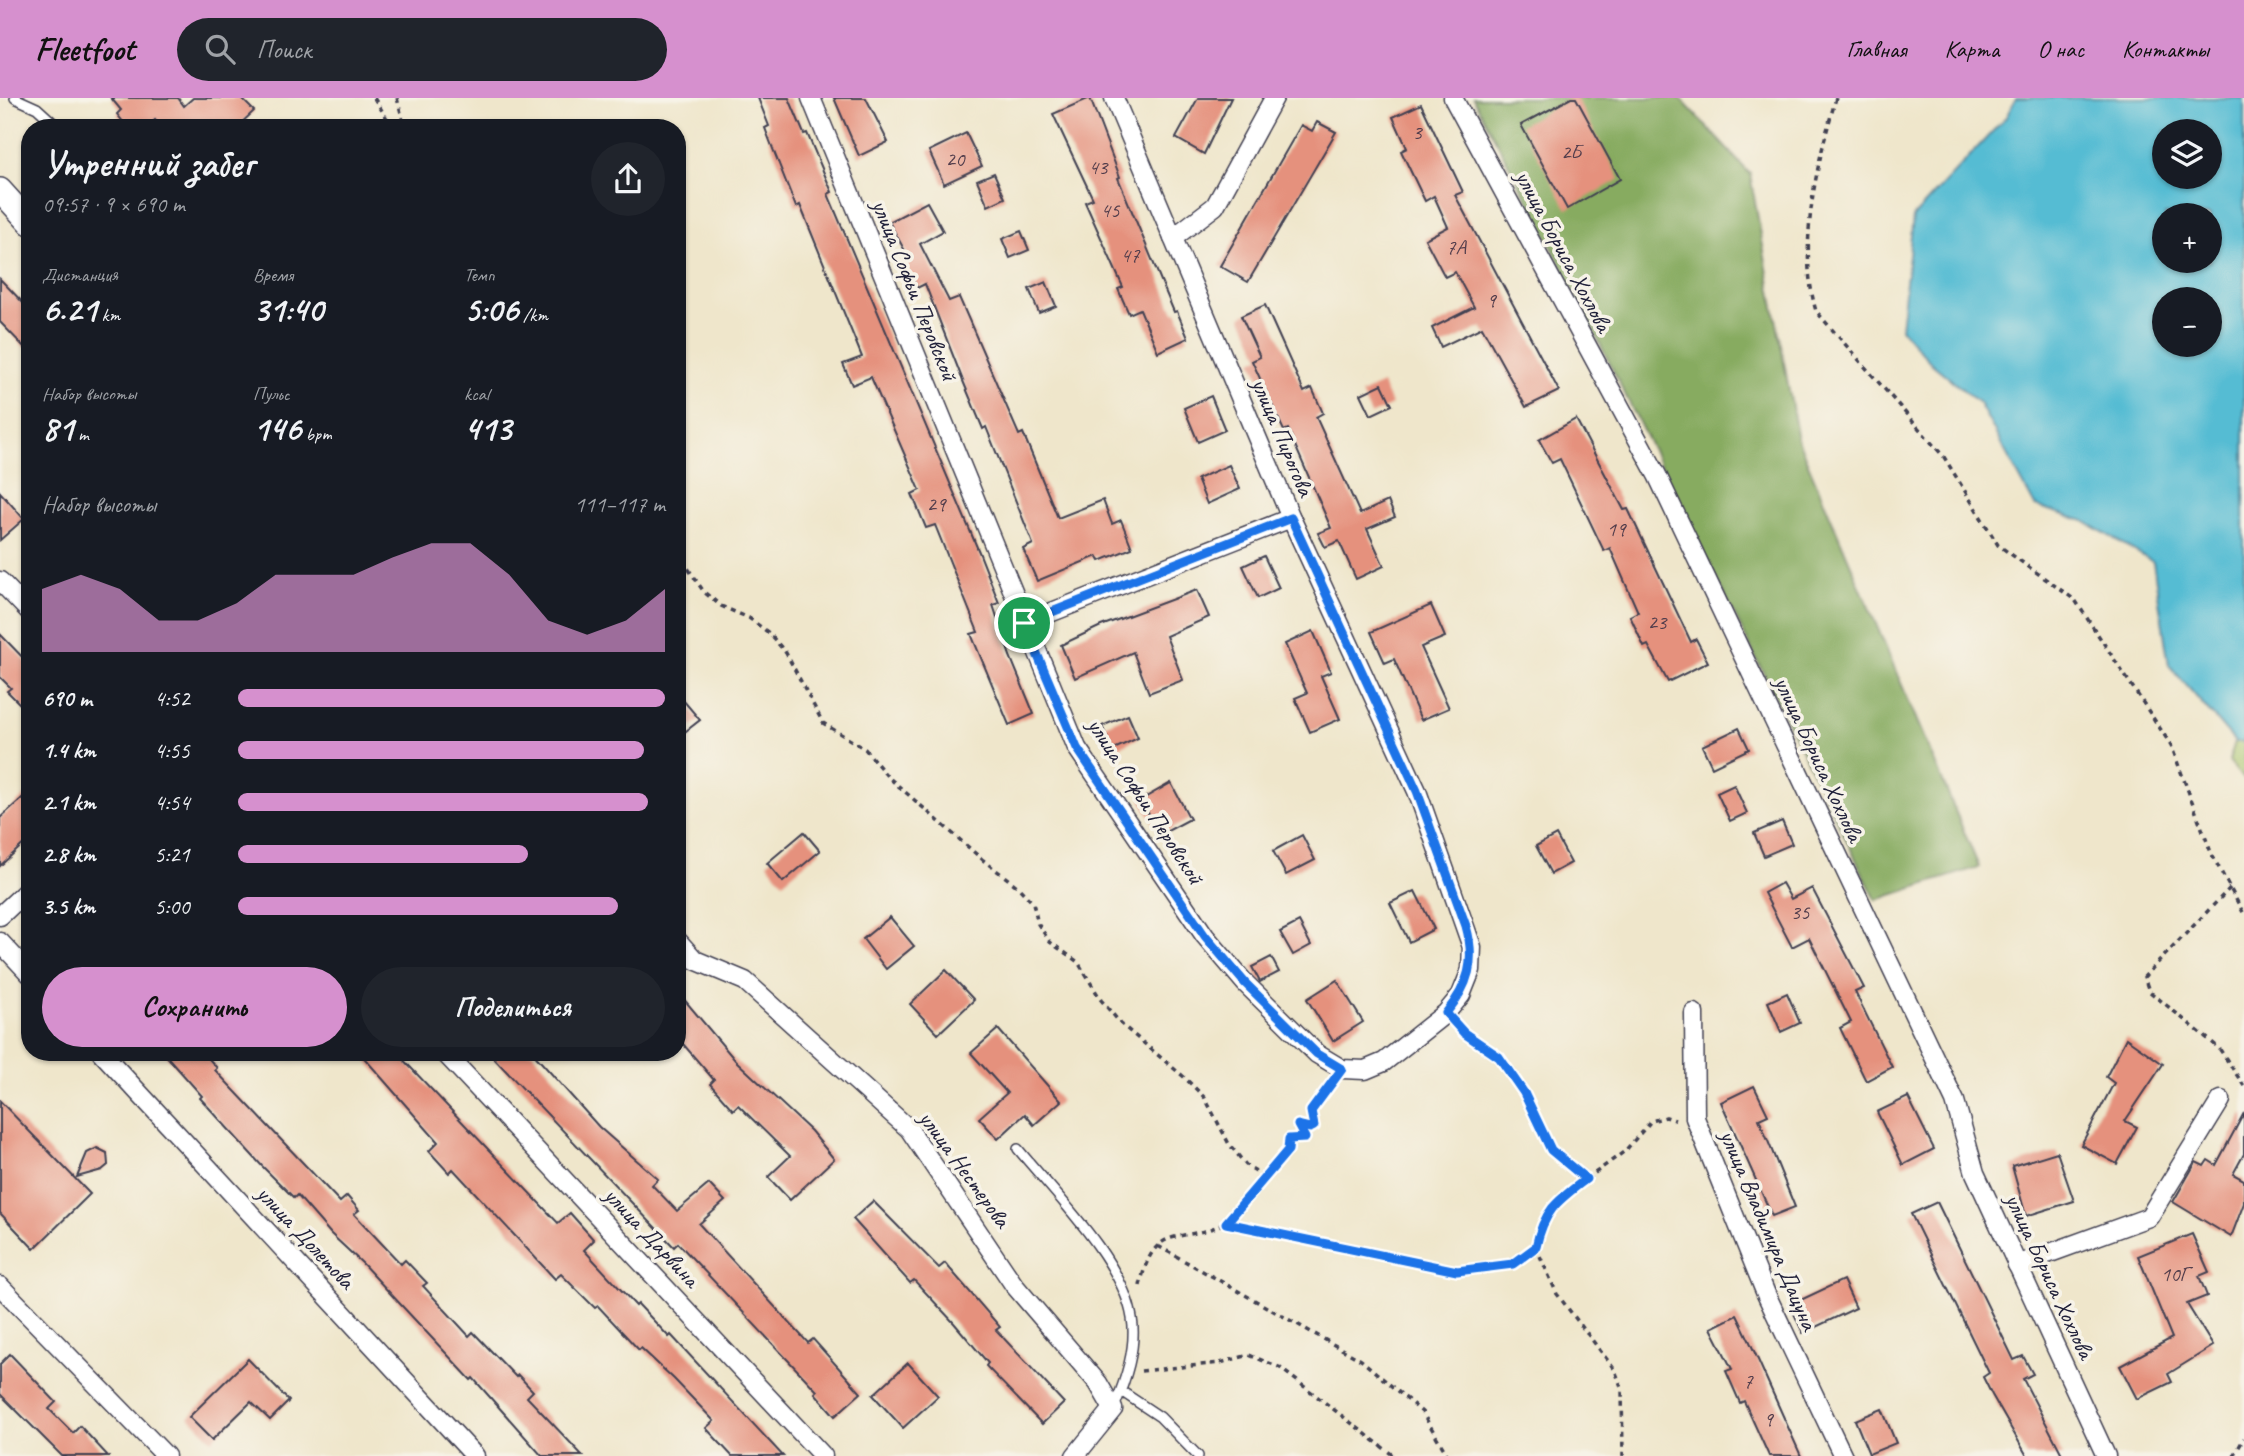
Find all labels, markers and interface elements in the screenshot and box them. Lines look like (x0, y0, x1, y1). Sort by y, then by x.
search box (177, 18, 667, 81)
text: Fleetfoot (35, 28, 135, 70)
icon: search (201, 30, 239, 68)
text: Поиск (257, 33, 312, 66)
text: Главная (1846, 34, 1907, 64)
text: Карта (1945, 34, 1999, 64)
text: О нас (2037, 34, 2084, 64)
text: Контакты (2122, 34, 2209, 64)
house number: 3 (1412, 119, 1423, 145)
map controls (2152, 119, 2222, 357)
button: layers (2152, 119, 2222, 189)
house number: 2Б (1561, 139, 1584, 165)
text: Утренний забег (42, 140, 254, 187)
button: share (591, 142, 665, 216)
house number: 20 (946, 146, 966, 172)
house number: 43 (1089, 154, 1109, 180)
street label: улица Бориса Хохлова (1508, 163, 1620, 339)
text: 09:57 · 9 × 690 m (42, 190, 185, 219)
street label: улица Софьи Перовской (864, 193, 966, 387)
house number: 45 (1101, 197, 1121, 223)
button: + (2152, 203, 2222, 273)
house number: 7А (1446, 234, 1467, 260)
house number: 47 (1121, 242, 1141, 268)
text: Дистанция (42, 263, 118, 287)
text: Время (253, 263, 293, 287)
text: Темп (464, 263, 495, 287)
text: 6.21 (42, 287, 97, 332)
text: 31:40 (253, 287, 323, 332)
text: 5:06 (464, 287, 518, 332)
house number: 9 (1486, 287, 1497, 313)
button: − (2152, 287, 2222, 357)
text: km (97, 303, 120, 327)
text: /km (518, 303, 548, 327)
street label: улица Пирогова (1244, 372, 1322, 502)
text: Набор высоты (42, 382, 136, 406)
text: Пульс (253, 382, 290, 406)
text: kcal (464, 382, 489, 406)
text: 81 (42, 406, 74, 451)
text: 146 (253, 406, 301, 451)
text: 413 (464, 406, 511, 451)
text: m (74, 422, 89, 446)
text: bpm (301, 422, 332, 446)
text: Набор высоты (42, 490, 156, 519)
text: 111–117 m (574, 490, 665, 519)
house number: 29 (927, 491, 947, 517)
house number: 19 (1607, 516, 1627, 542)
pin (994, 593, 1054, 653)
icon: arrive (1005, 604, 1043, 642)
house number: 23 (1648, 609, 1668, 635)
street label: улица Бориса Хохлова (1767, 670, 1871, 848)
text: 690 m (42, 684, 92, 713)
text: 4:52 (154, 684, 190, 713)
street label: улица Софьи Перовской (1080, 710, 1212, 892)
text: 1.4 km (42, 736, 96, 765)
text: 4:55 (154, 736, 190, 765)
text: 2.1 km (42, 788, 96, 817)
text: 4:54 (154, 788, 190, 817)
text: 2.8 km (42, 840, 96, 869)
text: 5:21 (154, 840, 190, 869)
text: 3.5 km (42, 892, 95, 921)
text: 5:00 (154, 892, 190, 921)
house number: 35 (1791, 899, 1811, 925)
button: Сохранить (42, 967, 347, 1047)
button: Поделиться (361, 967, 665, 1047)
street label: улица Нестерова (911, 1103, 1018, 1235)
street label: улица Владимира Дацуна (1712, 1124, 1825, 1336)
street label: улица Долетова (249, 1177, 363, 1296)
street label: улица Дарвина (597, 1179, 707, 1295)
street label: улица Бориса Хохлова (1998, 1187, 2102, 1365)
house number: 10Г (2161, 1261, 2194, 1287)
house number: 7 (1743, 1368, 1754, 1394)
house number: 9 (1763, 1406, 1774, 1432)

